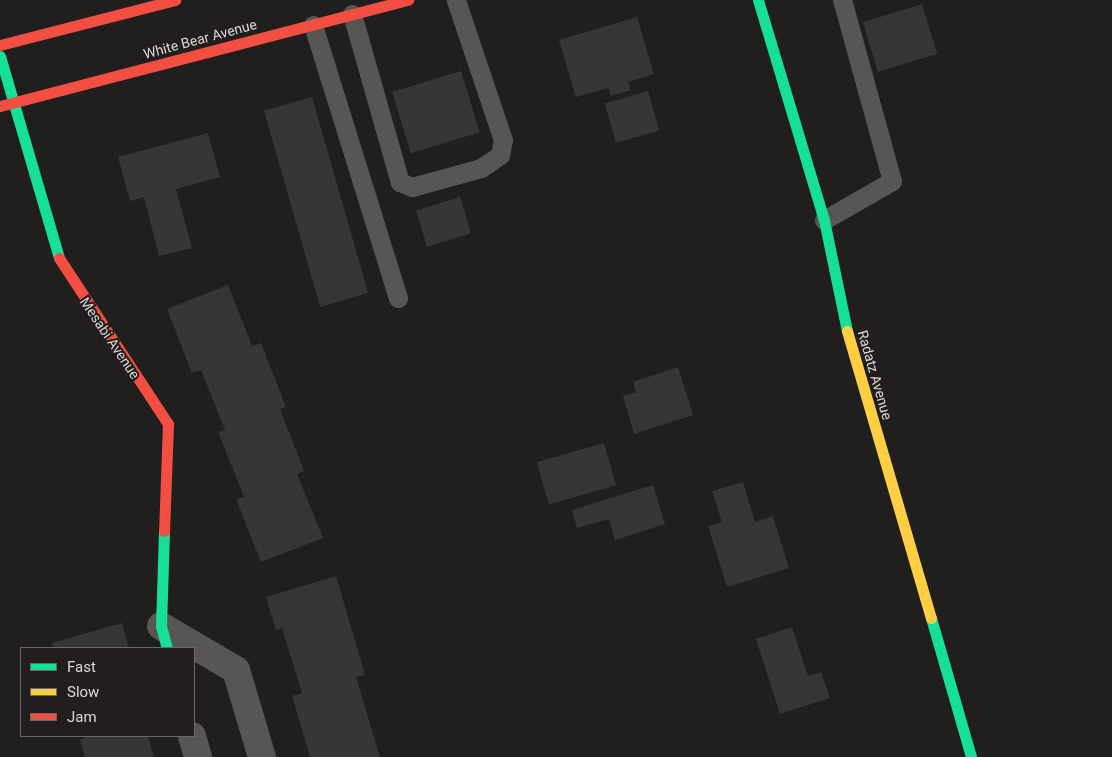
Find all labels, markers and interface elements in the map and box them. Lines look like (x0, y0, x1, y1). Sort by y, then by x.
street label: White Bear Avenue (141, 16, 259, 62)
street label: Mesabi Avenue (76, 294, 144, 382)
street label: Radatz Avenue (854, 328, 896, 422)
legend (20, 647, 195, 737)
text: Fast (67, 658, 96, 676)
text: Slow (67, 683, 99, 701)
text: Jam (67, 708, 97, 726)

